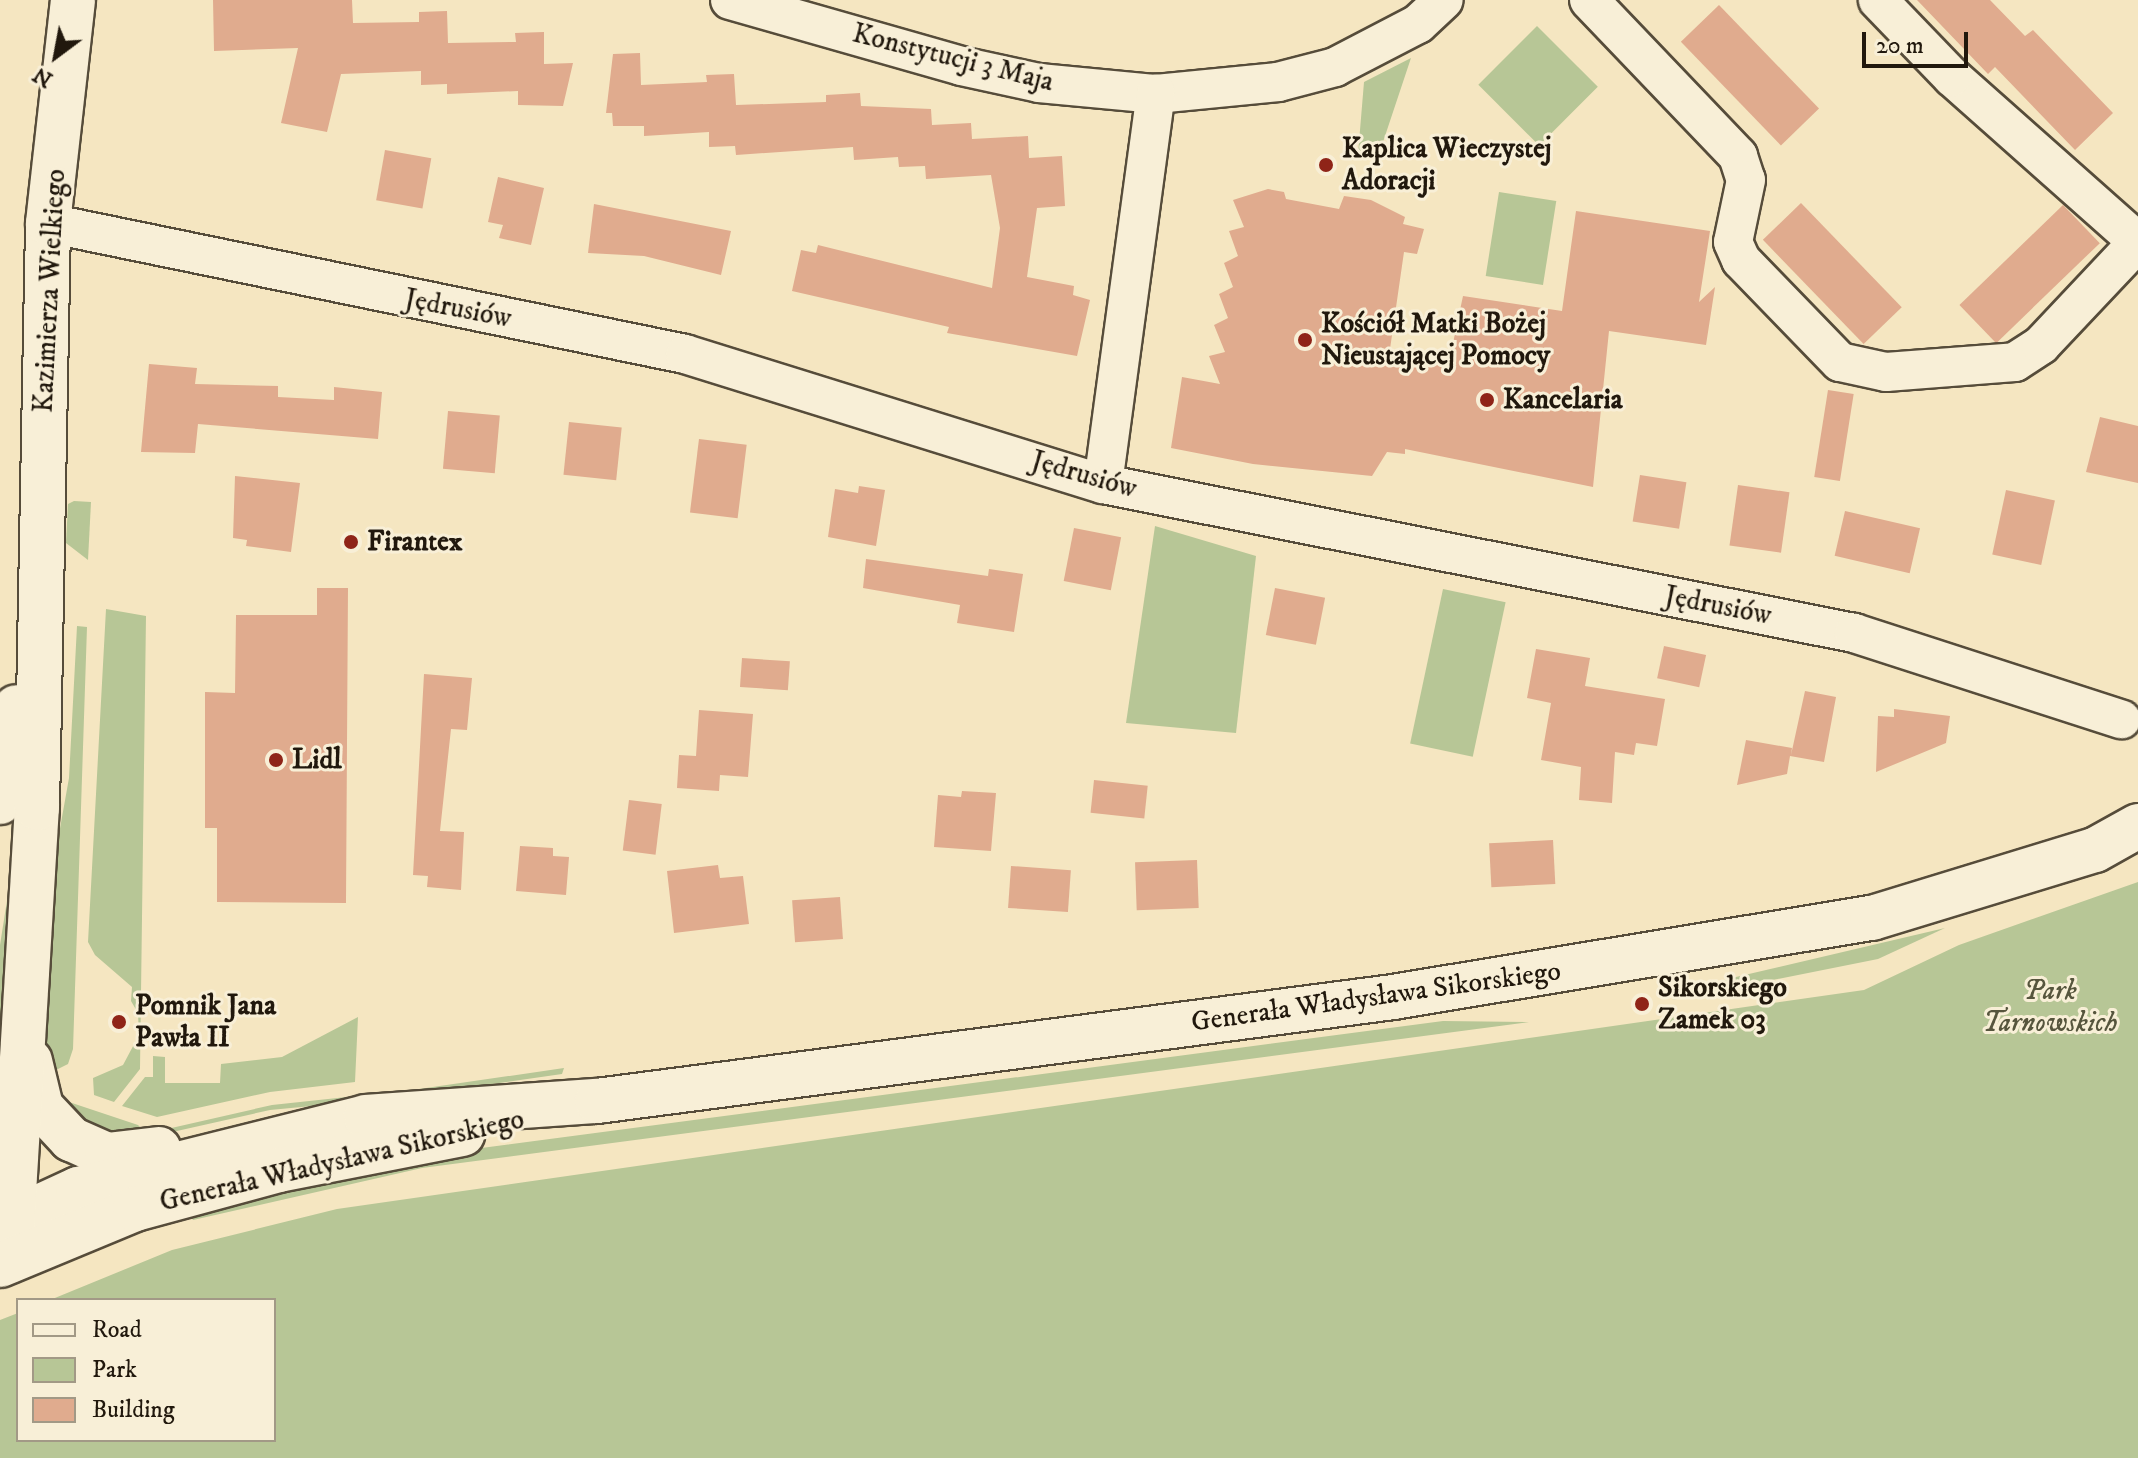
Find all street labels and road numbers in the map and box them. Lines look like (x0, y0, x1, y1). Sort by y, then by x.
street label: Konstytucji 3 Maja (849, 17, 1057, 99)
street label: Kazimierza Wielkiego (27, 168, 73, 414)
street label: Jędrusiów (402, 282, 514, 336)
street label: Jędrusiów (1027, 444, 1141, 506)
street label: Jędrusiów (1662, 579, 1774, 633)
street label: Generała Władysława Sikorskiego (1189, 954, 1563, 1040)
street label: Generała Władysława Sikorskiego (157, 1103, 527, 1219)

